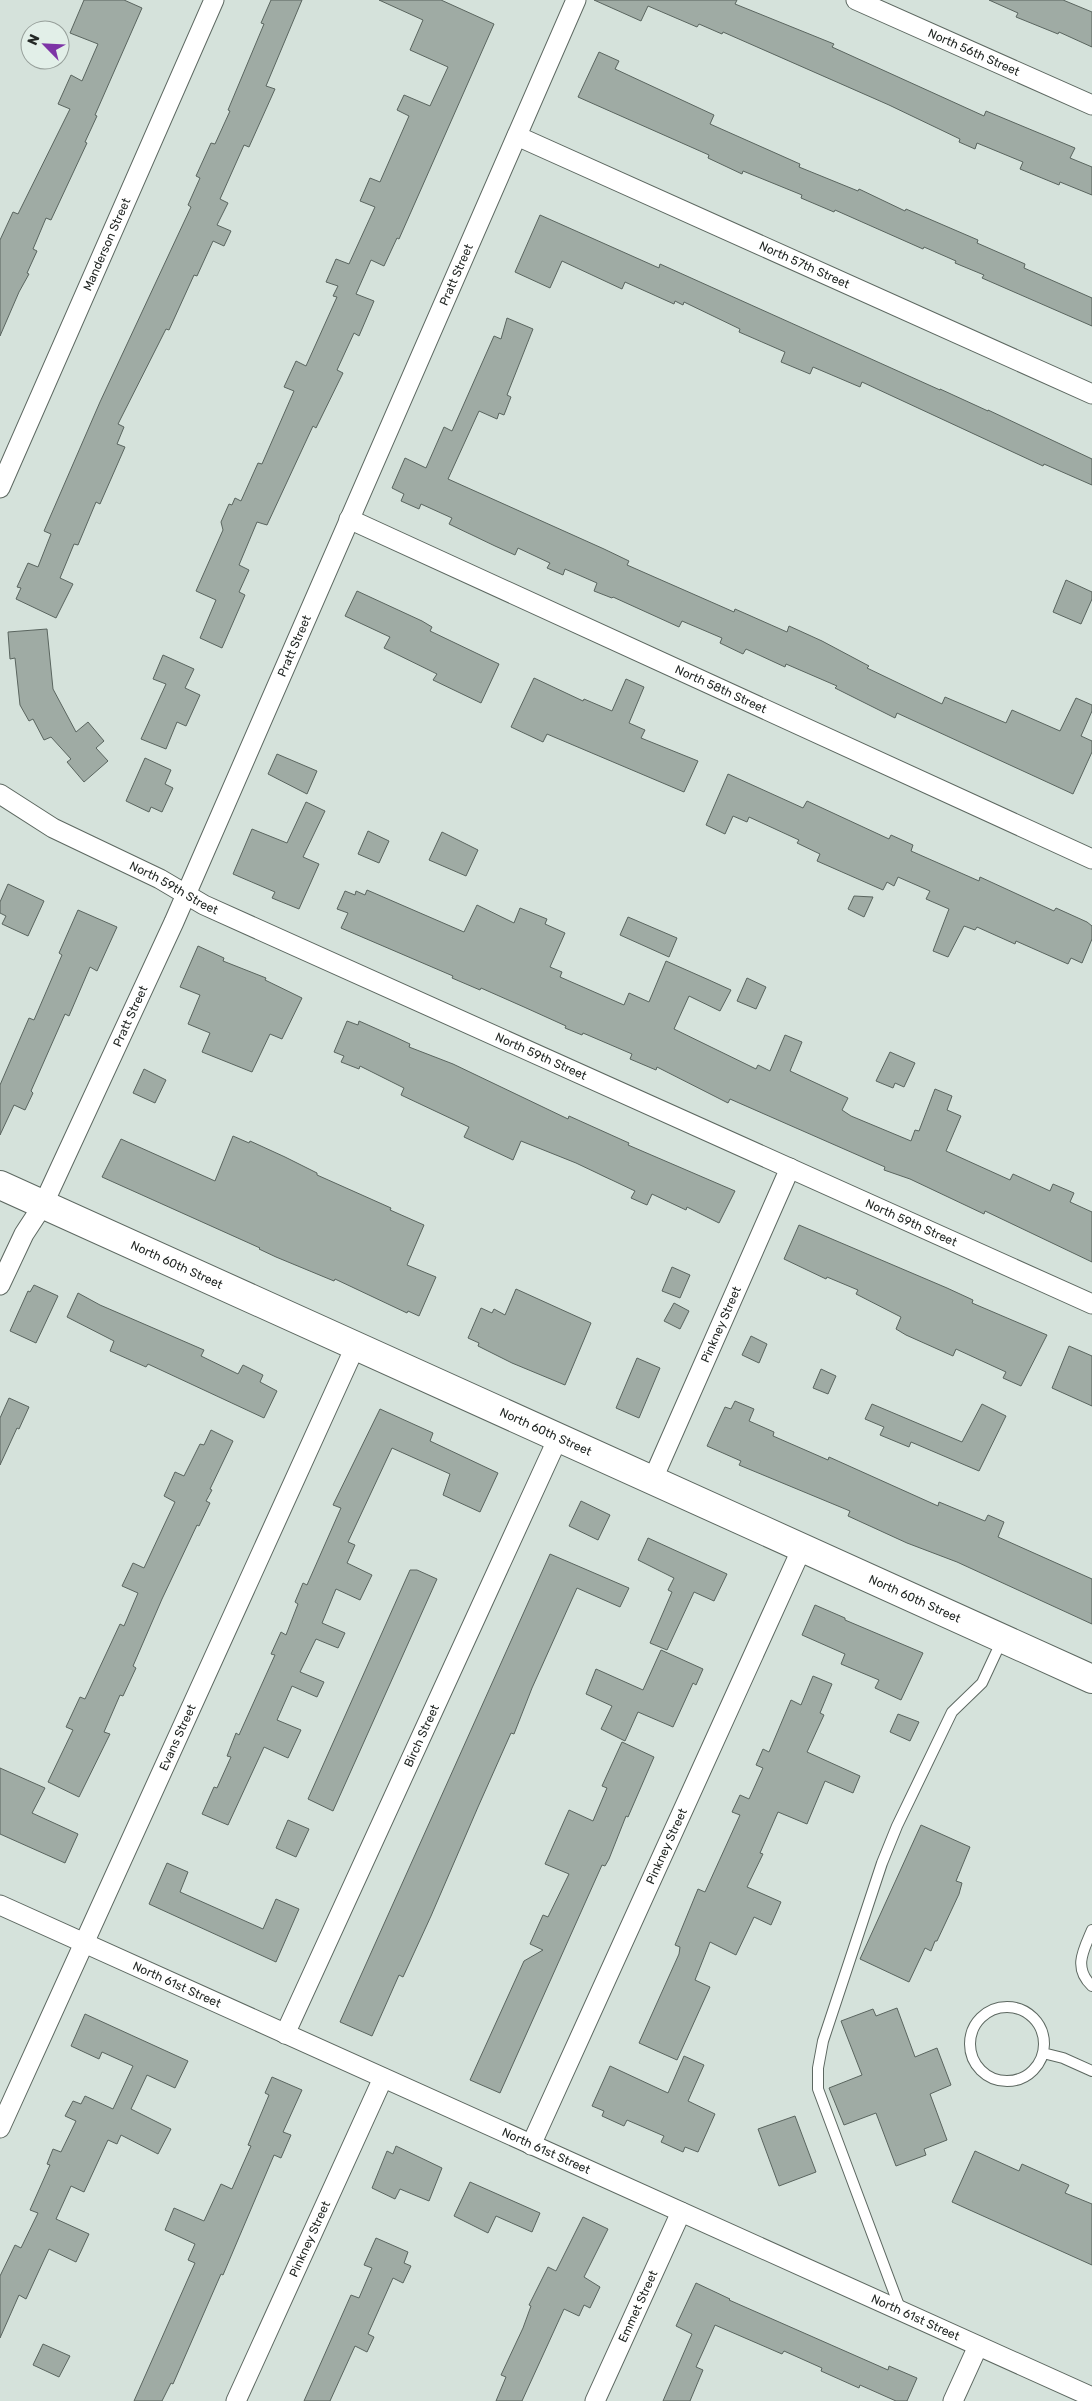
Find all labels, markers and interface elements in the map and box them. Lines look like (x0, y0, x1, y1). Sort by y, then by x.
north arrow (20, 20, 70, 70)
street label: North 56th Street (926, 26, 1022, 79)
text: N (24, 32, 43, 48)
street label: Manderson Street (80, 196, 133, 293)
street label: North 57th Street (757, 239, 852, 291)
street label: Pratt Street (437, 241, 476, 308)
street label: Pratt Street (275, 613, 314, 679)
street label: North 58th Street (673, 662, 769, 716)
street label: North 59th Street (127, 859, 221, 918)
street label: Pratt Street (110, 983, 151, 1049)
street label: North 59th Street (493, 1030, 589, 1083)
street label: North 59th Street (863, 1196, 959, 1250)
street label: North 60th Street (129, 1238, 225, 1292)
street label: Pinkney Street (698, 1284, 744, 1365)
street label: North 60th Street (498, 1405, 594, 1459)
street label: North 60th Street (867, 1572, 963, 1626)
street label: Evans Street (156, 1702, 199, 1773)
street label: Birch Street (401, 1702, 442, 1769)
street label: Pinkney Street (643, 1806, 690, 1887)
street label: North 61st Street (131, 1959, 224, 2011)
street label: North 61st Street (500, 2125, 593, 2177)
street label: Pinkney Street (286, 2199, 333, 2279)
street label: Emmet Street (616, 2268, 661, 2345)
street label: North 61st Street (869, 2291, 962, 2344)

